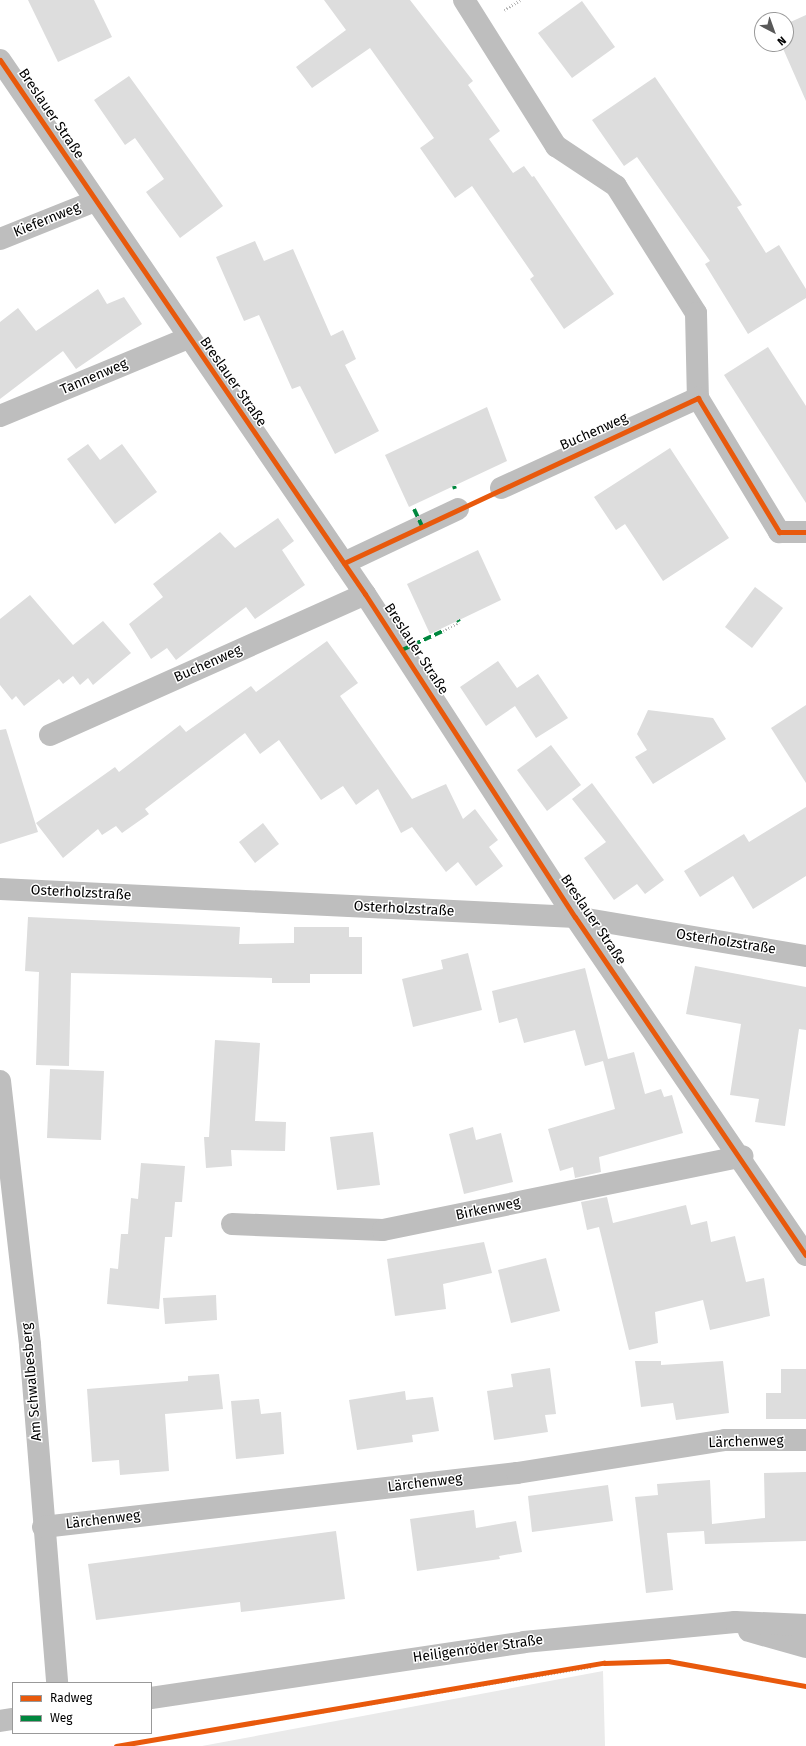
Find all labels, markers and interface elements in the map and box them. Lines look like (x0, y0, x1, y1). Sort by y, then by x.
north arrow (754, 12, 794, 52)
text: N (775, 33, 789, 48)
street label: Breslauer Straße (15, 66, 87, 162)
street label: Kiefernweg (11, 199, 83, 241)
street label: Breslauer Straße (196, 334, 270, 430)
street label: Tannenweg (58, 355, 130, 399)
street label: Buchenweg (558, 410, 630, 454)
street label: Breslauer Straße (380, 600, 452, 698)
street label: Buchenweg (172, 642, 244, 686)
street label: Breslauer Straße (557, 872, 629, 968)
street label: Osterholzstraße (30, 882, 132, 904)
street label: Osterholzstraße (353, 898, 455, 920)
street label: Osterholzstraße (675, 926, 777, 958)
street label: Birkenweg (454, 1194, 522, 1224)
street label: Am Schwalbesberg (18, 1322, 46, 1442)
street label: Lärchenweg (708, 1432, 784, 1452)
street label: Lärchenweg (387, 1470, 463, 1496)
street label: Lärchenweg (65, 1507, 141, 1533)
street label: Heiligenröder Straße (412, 1632, 544, 1666)
legend (12, 1682, 152, 1734)
text: Radweg (50, 1691, 92, 1705)
text: Weg (50, 1711, 73, 1725)

